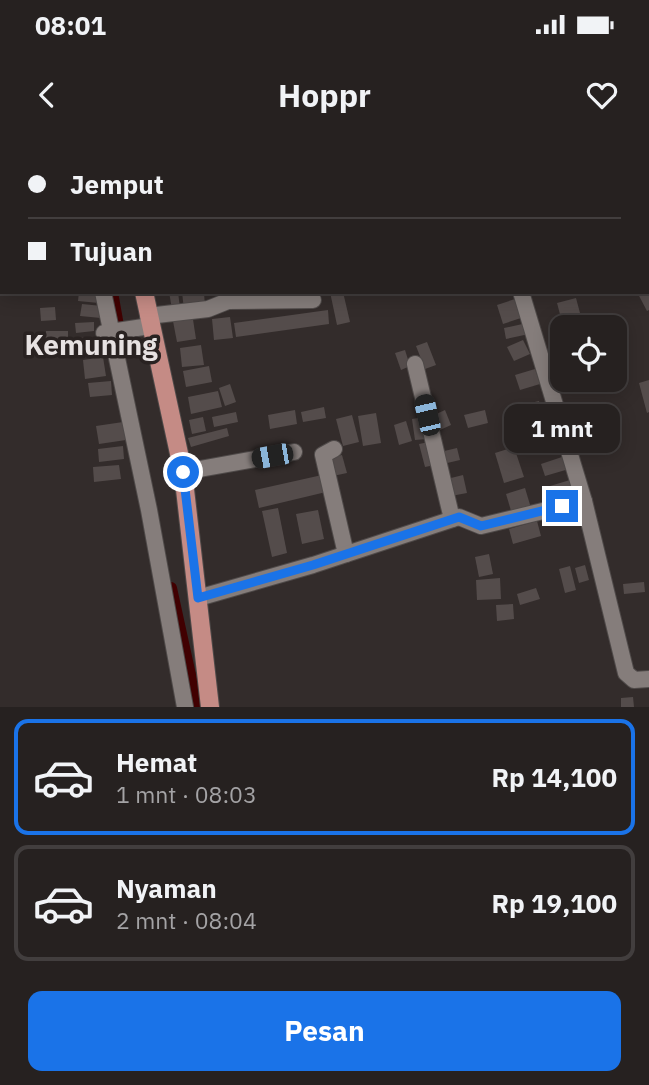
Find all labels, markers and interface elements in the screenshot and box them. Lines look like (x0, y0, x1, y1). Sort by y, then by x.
text: 08:01 (35, 8, 106, 42)
text: Hoppr (278, 74, 371, 116)
icon: back (28, 76, 66, 114)
icon: heart (583, 76, 621, 114)
text: Jemput (70, 167, 164, 201)
text: Tujuan (70, 234, 153, 268)
map controls (550, 315, 627, 392)
button: locate (550, 315, 627, 392)
district label: Kemuning (24, 326, 158, 363)
car (413, 392, 442, 438)
callout: 1 mnt (504, 404, 620, 454)
text: 1 mnt (531, 413, 593, 443)
car (250, 442, 295, 470)
route start (167, 456, 199, 488)
route end (546, 490, 578, 522)
text: Hemat (116, 745, 197, 779)
icon: car (32, 746, 95, 809)
text: Rp 14,100 (491, 760, 617, 794)
text: 1 mnt · 08:03 (116, 779, 257, 809)
text: Nyaman (116, 871, 217, 905)
icon: car (32, 872, 95, 935)
text: Rp 19,100 (491, 886, 617, 920)
text: 2 mnt · 08:04 (116, 905, 257, 935)
button: Pesan (28, 991, 621, 1071)

